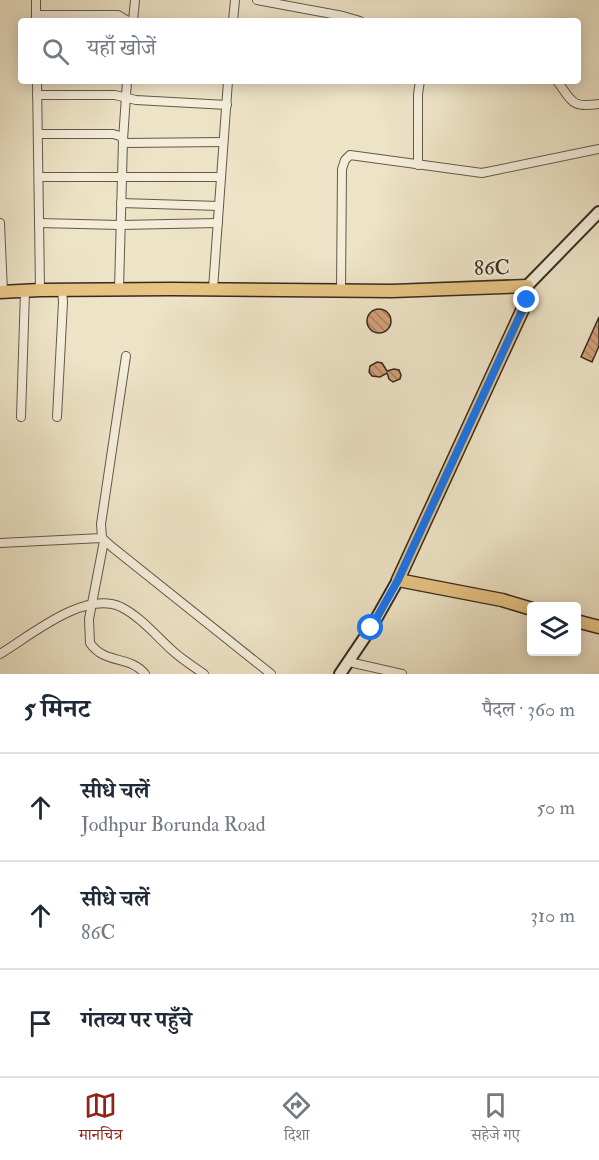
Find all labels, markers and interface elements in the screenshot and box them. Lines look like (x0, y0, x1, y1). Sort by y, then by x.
search box (18, 18, 581, 84)
text: यहाँ खोजें (87, 34, 156, 62)
icon: search (39, 35, 72, 68)
street label: 86C (474, 254, 510, 282)
route end (513, 286, 539, 312)
map controls (527, 602, 581, 656)
button: layers (527, 602, 581, 656)
route start (357, 614, 383, 640)
text: 5 मिनट (24, 693, 90, 725)
text: पैदल · 360 m (482, 697, 575, 722)
text: सीधे चलें (81, 777, 149, 805)
icon: ahead (24, 791, 57, 824)
text: 50 m (536, 795, 575, 820)
text: Jodhpur Borunda Road (81, 812, 266, 837)
text: सीधे चलें (81, 885, 149, 913)
icon: ahead (24, 899, 57, 932)
text: 310 m (530, 903, 575, 928)
text: 86C (81, 920, 115, 945)
text: गंतव्य पर पहुँचे (81, 1006, 192, 1034)
icon: arrive (24, 1007, 57, 1040)
tab: मानचित्र (79, 1089, 122, 1150)
tab: दिशा (280, 1089, 313, 1150)
tab: सहेजे गए (471, 1089, 520, 1150)

